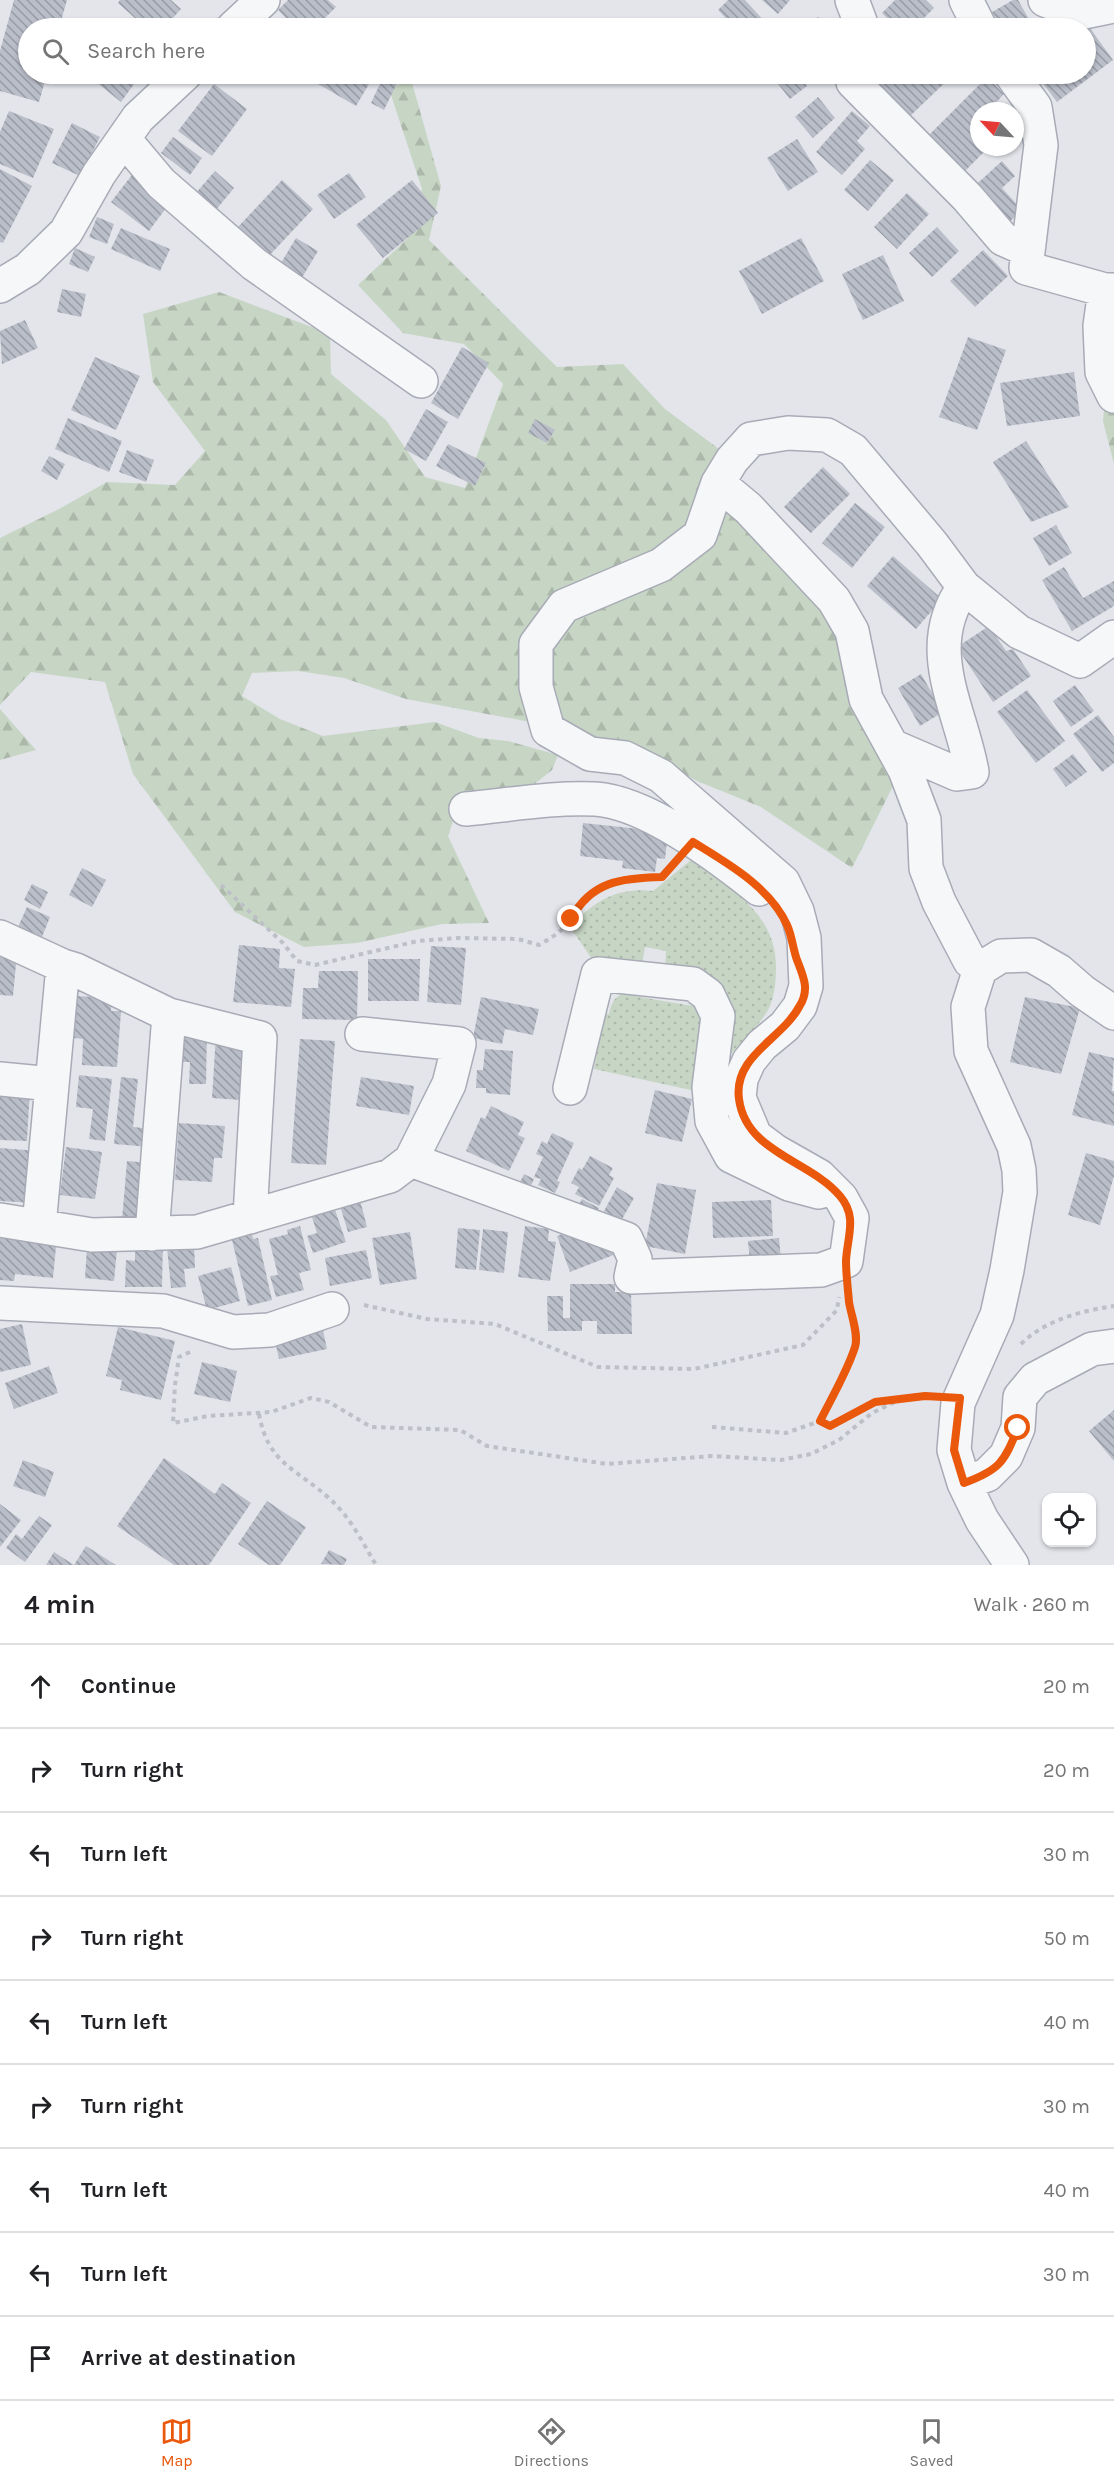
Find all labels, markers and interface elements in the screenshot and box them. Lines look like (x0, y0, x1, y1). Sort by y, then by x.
search box (18, 18, 1096, 84)
icon: search (39, 35, 72, 68)
text: Search here (87, 38, 205, 64)
north arrow (970, 102, 1024, 156)
route end (557, 905, 583, 931)
route start (1004, 1414, 1030, 1440)
map controls (1042, 1493, 1096, 1547)
button: locate (1042, 1493, 1096, 1547)
text: 4 min (24, 1589, 95, 1620)
text: Walk · 260 m (973, 1593, 1090, 1616)
icon: ahead (24, 1670, 57, 1703)
text: Continue (81, 1673, 176, 1699)
text: 20 m (1043, 1675, 1090, 1698)
icon: right (24, 1754, 57, 1787)
text: Turn right (81, 1757, 184, 1783)
text: 20 m (1043, 1759, 1090, 1782)
icon: left (24, 1838, 57, 1871)
text: Turn left (81, 1841, 168, 1867)
text: 30 m (1043, 1843, 1090, 1866)
icon: right (24, 1922, 57, 1955)
text: Turn right (81, 1925, 184, 1951)
text: 50 m (1043, 1927, 1090, 1950)
icon: left (24, 2006, 57, 2039)
text: Turn left (81, 2009, 168, 2035)
text: 40 m (1044, 2011, 1090, 2034)
icon: right (24, 2090, 57, 2123)
text: Turn right (81, 2093, 184, 2119)
text: 30 m (1043, 2095, 1090, 2118)
icon: left (24, 2174, 57, 2207)
text: Turn left (81, 2177, 168, 2203)
text: 40 m (1044, 2179, 1090, 2202)
icon: left (24, 2258, 57, 2291)
text: Turn left (81, 2261, 168, 2287)
text: 30 m (1043, 2263, 1090, 2286)
icon: arrive (24, 2342, 57, 2375)
text: Arrive at destination (81, 2345, 296, 2371)
tab: Map (160, 2415, 193, 2470)
tab: Directions (514, 2415, 589, 2470)
tab: Saved (910, 2415, 954, 2470)

